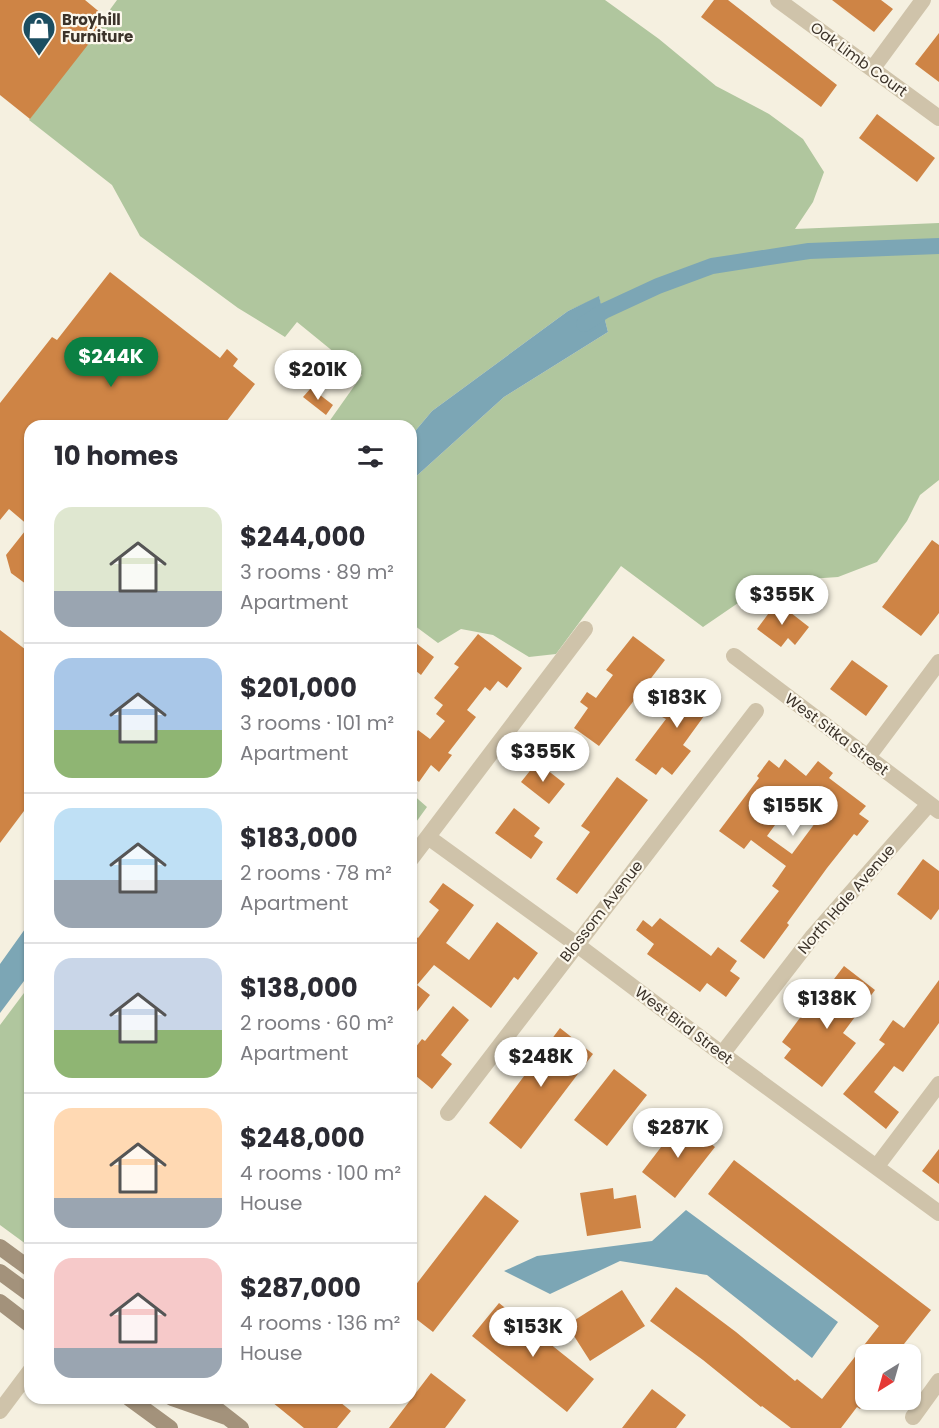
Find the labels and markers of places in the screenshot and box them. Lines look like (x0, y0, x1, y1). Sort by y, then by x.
place label: Broyhill Furniture (62, 9, 133, 47)
shop icon: Broyhill Furniture (21, 10, 57, 57)
pin: $244K (69, 337, 153, 388)
pin: $201K (276, 350, 360, 401)
pin: $355K (740, 575, 824, 626)
pin: $183K (635, 678, 719, 729)
pin: $355K (501, 732, 585, 783)
pin: $155K (751, 786, 835, 837)
pin: $138K (785, 979, 869, 1030)
pin: $248K (499, 1037, 583, 1088)
pin: $287K (636, 1108, 720, 1159)
pin: $153K (491, 1307, 575, 1358)

